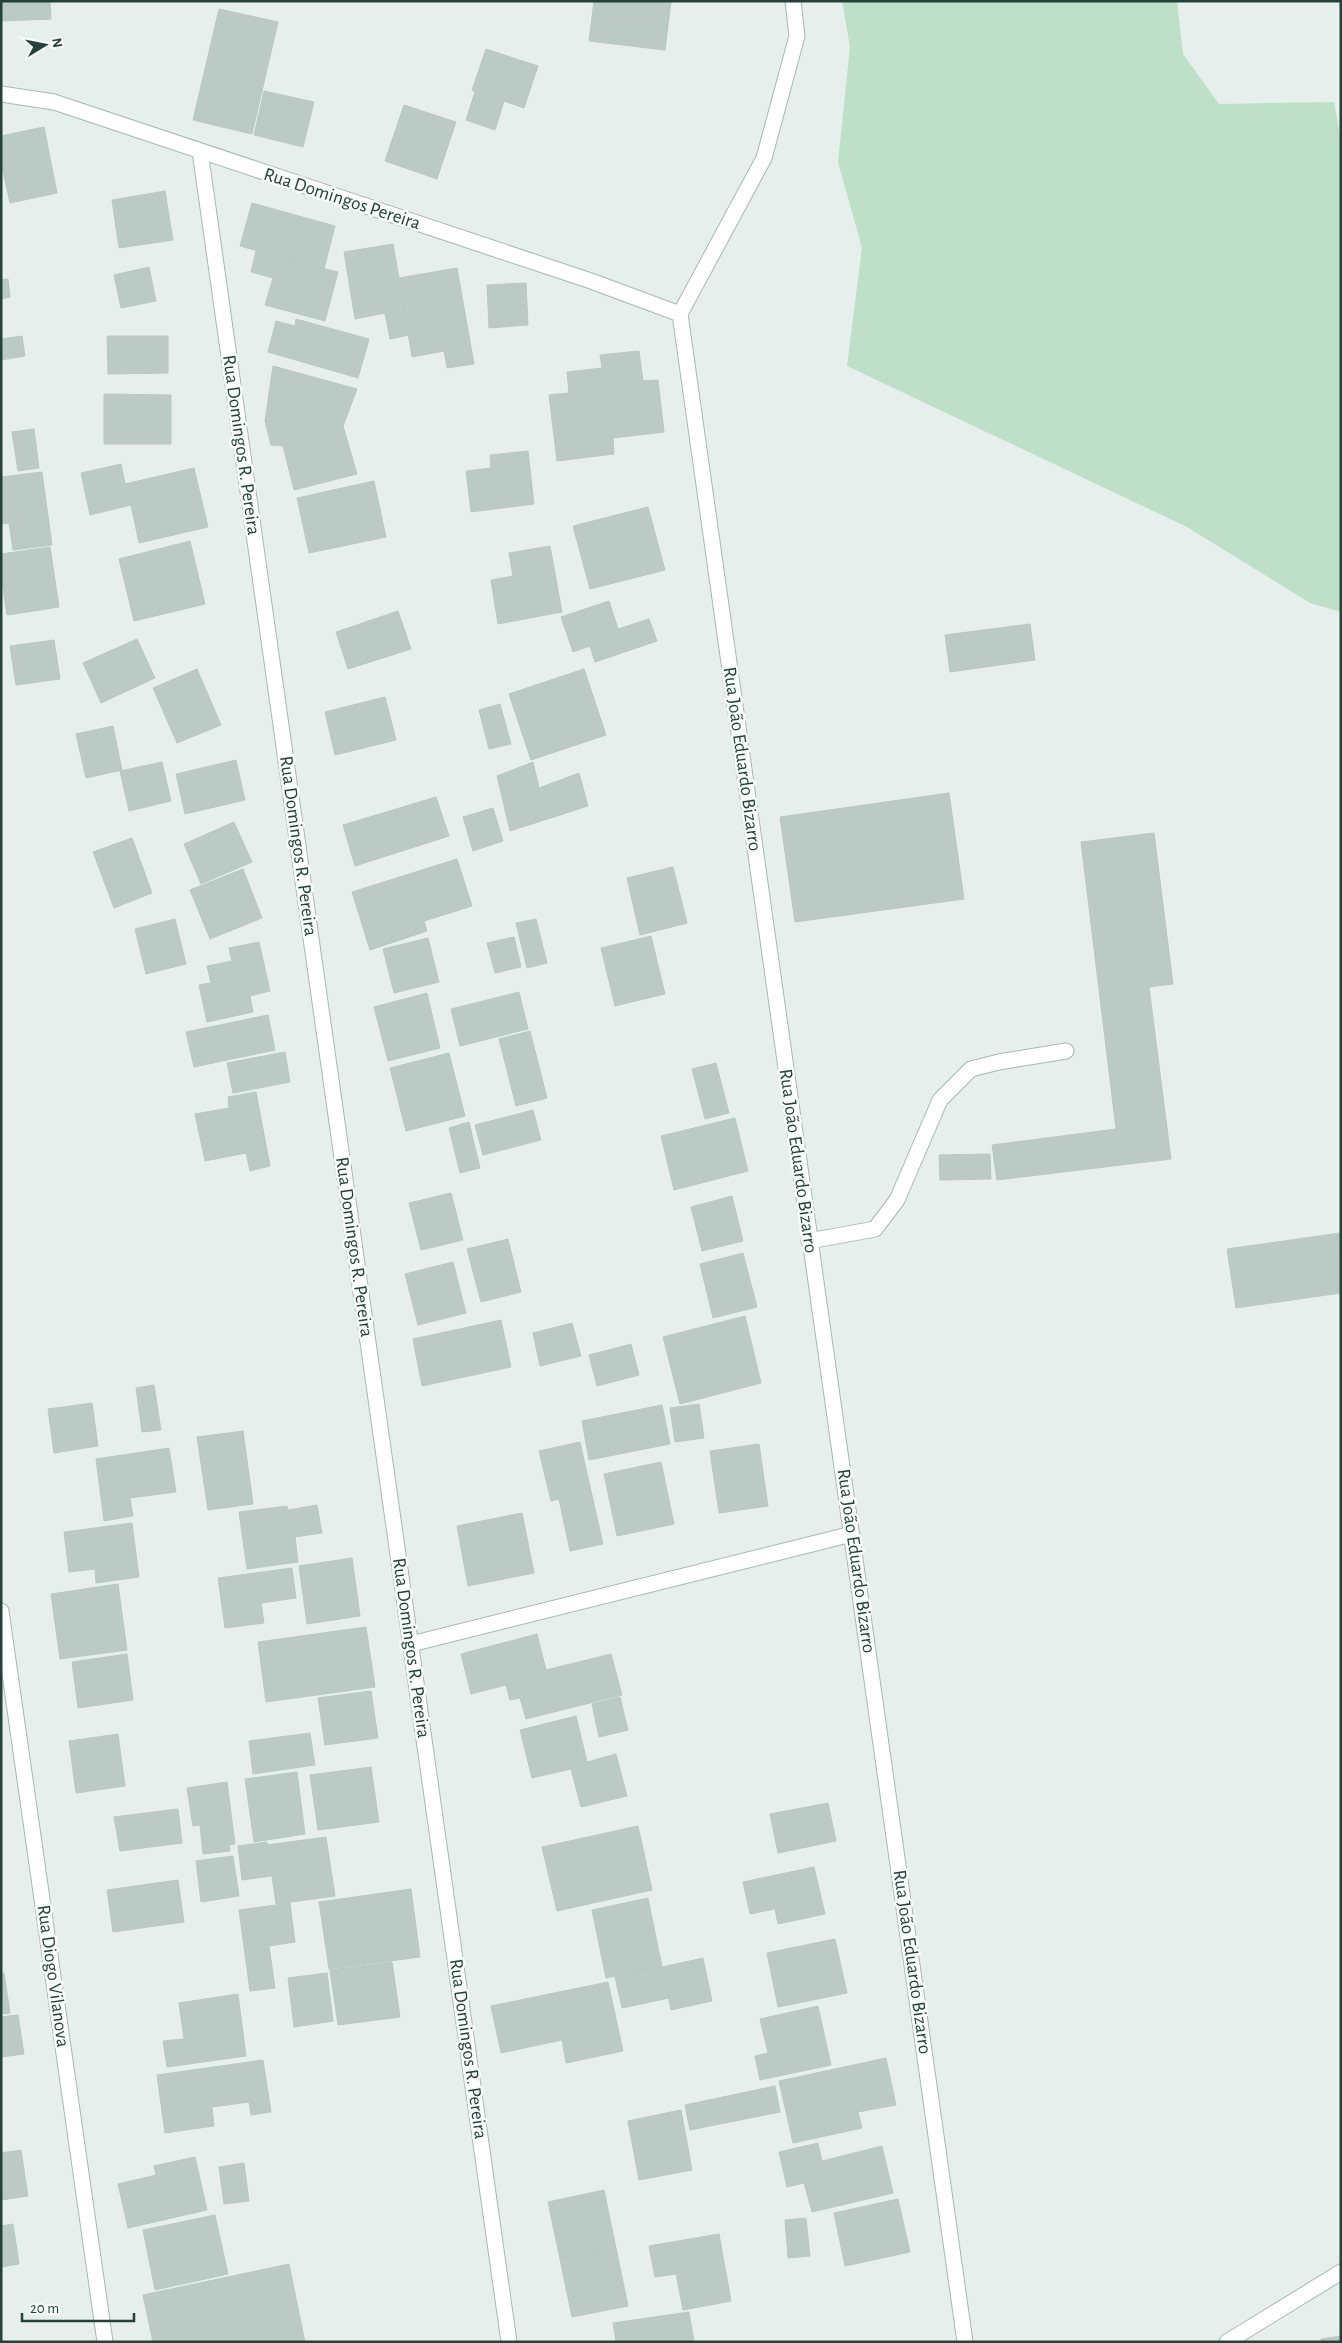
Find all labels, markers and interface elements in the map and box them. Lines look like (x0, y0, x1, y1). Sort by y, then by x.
north arrow (20, 20, 70, 70)
text: N (49, 37, 65, 49)
street label: Rua Domingos Pereira (261, 165, 423, 233)
street label: Rua Domingos R. Pereira (219, 354, 263, 536)
street label: Rua João Eduardo Bizarro (720, 666, 764, 852)
street label: Rua Domingos R. Pereira (276, 755, 320, 937)
street label: Rua João Eduardo Bizarro (776, 1068, 820, 1254)
street label: Rua Domingos R. Pereira (332, 1156, 376, 1338)
street label: Rua João Eduardo Bizarro (834, 1468, 878, 1654)
street label: Rua Domingos R. Pereira (389, 1557, 433, 1739)
street label: Rua João Eduardo Bizarro (890, 1869, 934, 2055)
street label: Rua Diogo Vilanova (34, 1904, 72, 2049)
street label: Rua Domingos R. Pereira (446, 1958, 490, 2140)
scale bar (22, 2290, 135, 2322)
text: 20 m (30, 2301, 59, 2316)

